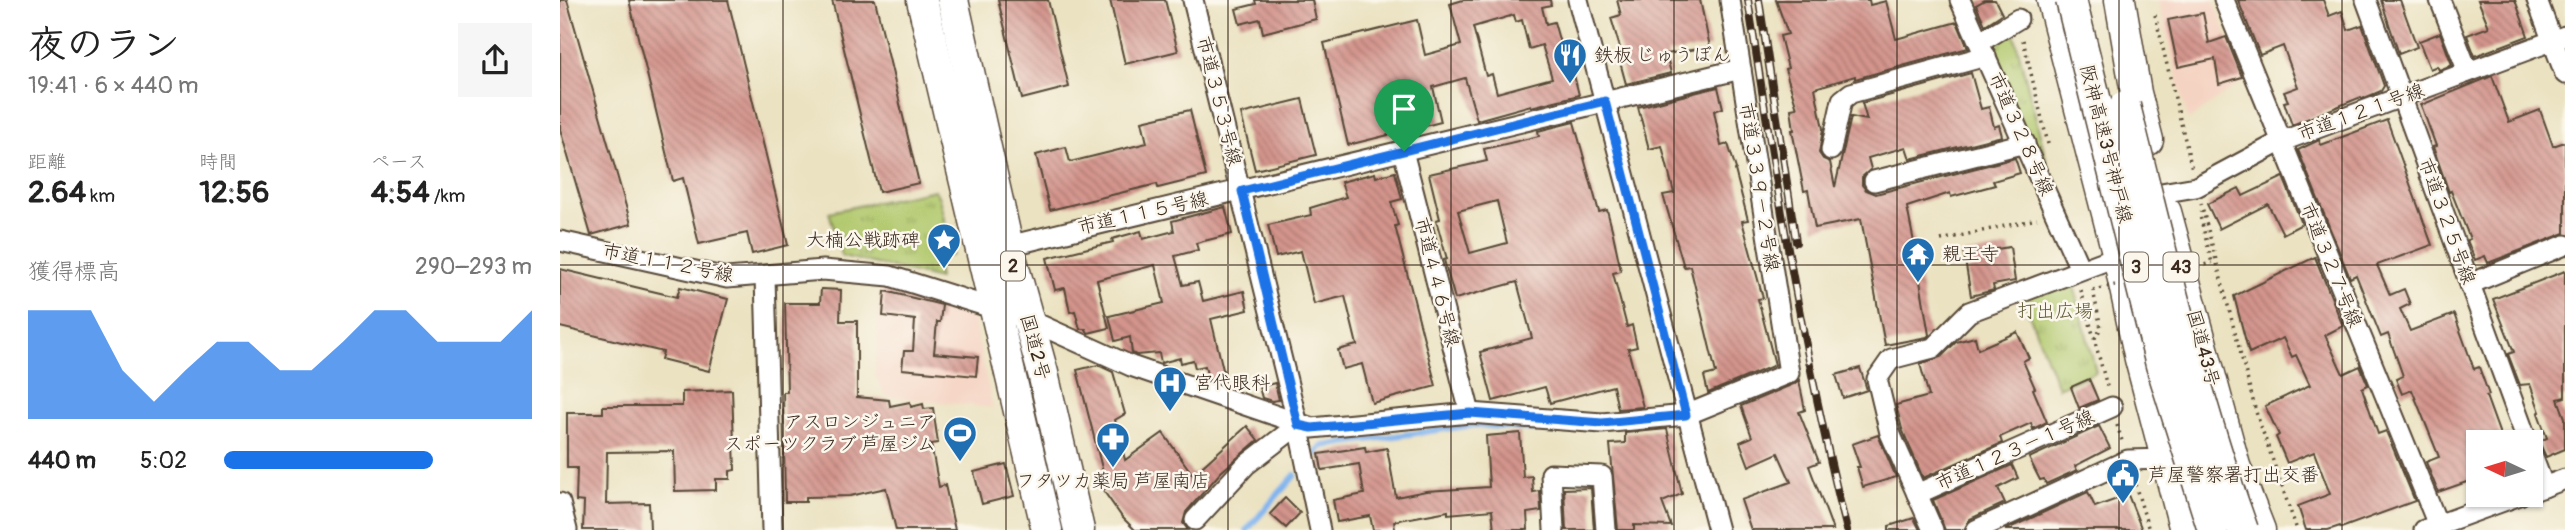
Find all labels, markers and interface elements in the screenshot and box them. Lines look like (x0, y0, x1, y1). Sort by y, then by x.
text: 夜のラン (28, 21, 180, 69)
button: share (458, 23, 532, 97)
street label: 市道３５３号線 (1191, 34, 1247, 168)
restaurant icon: 鉄板 じゅうぼん (1551, 36, 1589, 85)
place label: 鉄板 じゅうぼん (1594, 43, 1731, 67)
street label: 阪神高速3号神戸線 (2075, 62, 2137, 226)
street label: 市道３２８号線 (1983, 68, 2059, 200)
text: 19:41 · 6 × 440 m (28, 71, 199, 100)
street label: 市道１２１号線 (2294, 78, 2428, 146)
pin (1374, 79, 1434, 151)
icon: arrive (1385, 90, 1423, 128)
street label: 市道３３９－２号線 (1734, 101, 1784, 273)
text: 距離 (28, 150, 66, 174)
text: 時間 (199, 150, 237, 174)
text: ペース (371, 150, 427, 174)
street label: 市道３２５号線 (2413, 154, 2481, 288)
text: 2.64 (28, 174, 86, 211)
text: 12:56 (199, 174, 270, 211)
text: 4:54 (371, 174, 430, 211)
text: km (86, 184, 115, 208)
text: /km (430, 184, 465, 208)
street label: 市道１１５号線 (1075, 186, 1211, 240)
street label: 市道３２７号線 (2295, 199, 2367, 331)
street label: 市道４４６号線 (1409, 215, 1465, 349)
place icon: 大楠公戦跡碑 (925, 221, 963, 270)
place label: 大楠公戦跡碑 (806, 228, 920, 252)
temple icon: 親王寺 (1899, 235, 1937, 284)
street label: 市道１１２号線 (600, 239, 736, 287)
place label: 親王寺 (1942, 242, 1999, 266)
text: 290–293 m (415, 252, 532, 281)
road number: 2 (1001, 252, 1025, 280)
road number: 3 (2124, 253, 2148, 282)
road number: 43 (2164, 253, 2198, 282)
text: 獲得標高 (28, 257, 120, 286)
park label: 打出広場 (2017, 299, 2093, 323)
street label: 国道43号 (2181, 307, 2225, 389)
street label: 国道2号 (1015, 311, 1055, 383)
hospital icon: 宮代眼科 (1151, 364, 1189, 413)
place label: 宮代眼科 (1194, 371, 1270, 395)
street label: 市道１２３－１号線 (1932, 404, 2098, 496)
place label: アスロンジュニア スポーツクラブ 芦屋ジム (724, 410, 936, 456)
sports icon: アスロンジュニア スポーツクラブ 芦屋ジム (941, 414, 979, 463)
pharmacy icon: フタツカ薬局 芦屋南店 (1094, 420, 1132, 469)
north arrow (2466, 430, 2543, 508)
map controls (2466, 430, 2543, 507)
text: 440 m (28, 446, 96, 475)
text: 5:02 (140, 446, 187, 475)
public building icon: 芦屋警察署打出交番 (2104, 456, 2142, 505)
place label: 芦屋警察署打出交番 (2148, 463, 2319, 487)
place label: フタツカ薬局 芦屋南店 (1016, 469, 1210, 493)

